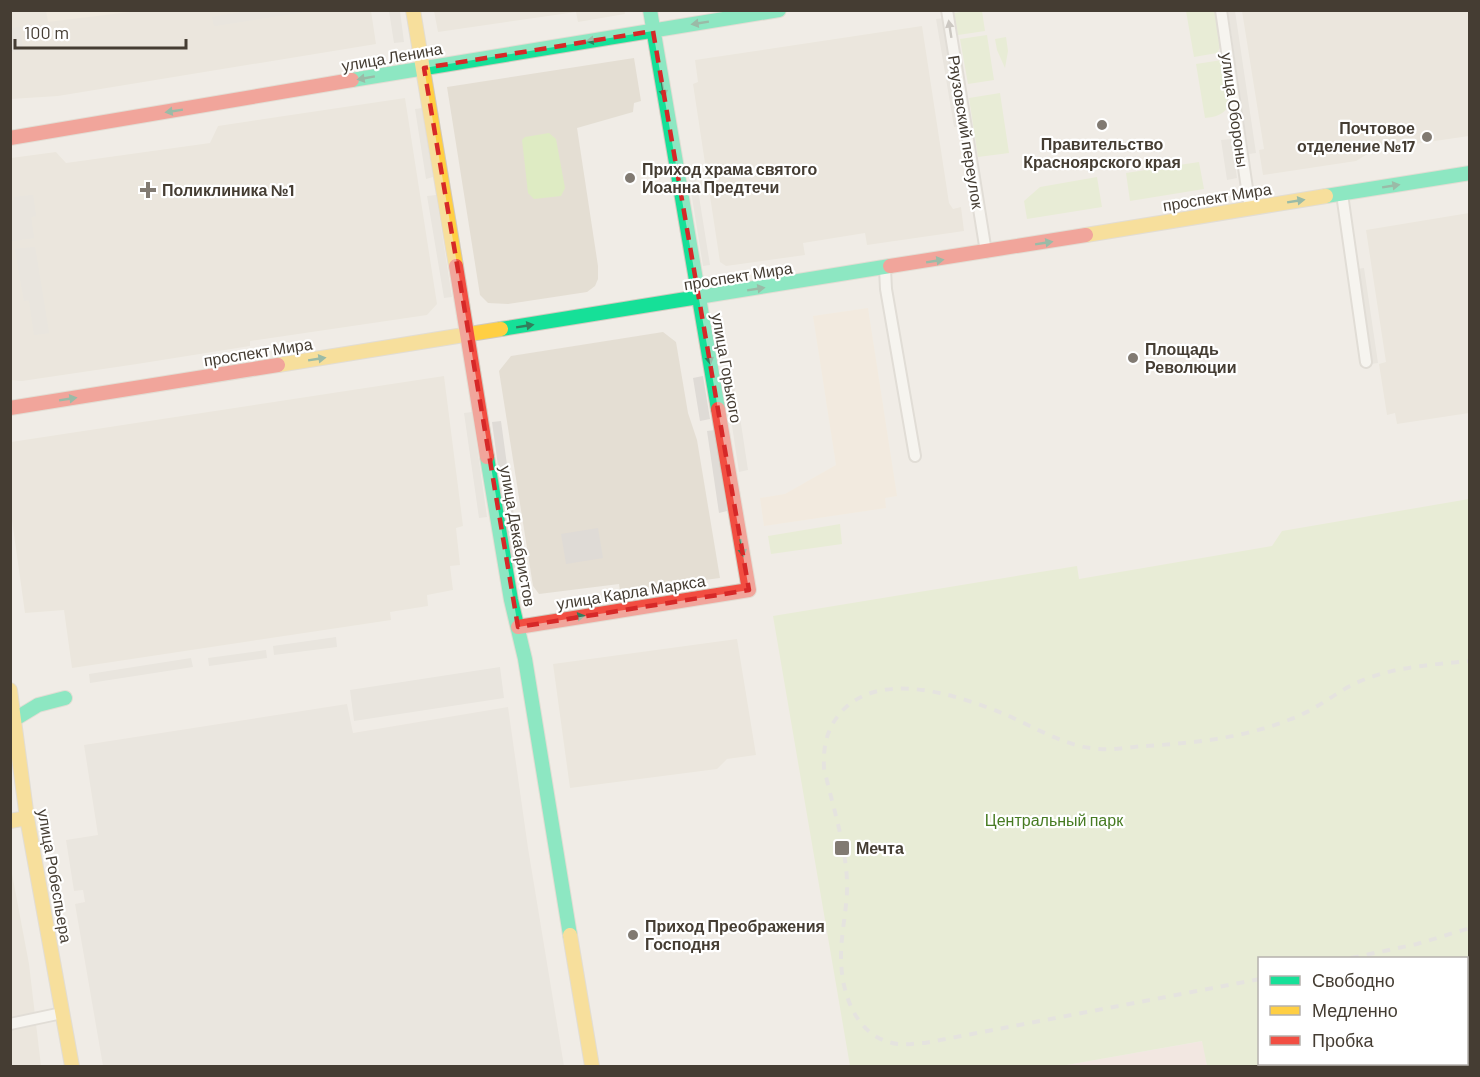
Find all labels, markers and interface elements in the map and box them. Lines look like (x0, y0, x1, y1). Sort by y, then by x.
scale bar (15, 12, 186, 50)
one-way arrow (691, 19, 710, 28)
one-way arrow (945, 19, 954, 38)
text: 100 m (24, 21, 69, 43)
one-way arrow (586, 35, 605, 44)
street label: улица Ленина (340, 38, 444, 75)
street label: улица Обороны (1218, 51, 1253, 169)
street label: Ряузовский переулок (945, 54, 988, 211)
one-way arrow (356, 74, 375, 83)
one-way arrow (659, 80, 668, 99)
one-way arrow (164, 107, 183, 116)
marker: Правительство Красноярского края (1095, 118, 1109, 132)
place label: Почтовое отделение №17 (1297, 118, 1415, 155)
marker: Почтовое отделение №17 (1420, 130, 1434, 144)
place label: Правительство Красноярского края (1023, 134, 1181, 171)
place label: Приход храма святого Иоанна Предтечи (642, 159, 818, 196)
marker: Приход храма святого Иоанна Предтечи (623, 171, 637, 185)
street label: проспект Мира (1161, 179, 1273, 214)
place label: Поликлиника №1 (162, 180, 294, 199)
marker: Поликлиника №1 (139, 181, 157, 199)
one-way arrow (1382, 181, 1401, 190)
one-way arrow (1287, 197, 1306, 206)
one-way arrow (1034, 238, 1053, 247)
one-way arrow (926, 256, 945, 265)
street label: проспект Мира (682, 258, 794, 293)
one-way arrow (747, 285, 766, 294)
street label: улица Горького (708, 311, 747, 425)
one-way arrow (516, 321, 535, 330)
street label: проспект Мира (202, 334, 314, 369)
place label: Площадь Революции (1145, 339, 1237, 376)
one-way arrow (704, 347, 713, 366)
marker: Площадь Революции (1126, 351, 1140, 365)
one-way arrow (308, 355, 327, 364)
one-way arrow (59, 395, 78, 404)
street label: улица Декабристов (497, 464, 540, 608)
one-way arrow (738, 539, 747, 558)
street label: улица Карла Маркса (555, 570, 707, 613)
one-way arrow (566, 613, 585, 622)
street label: улица Робеспьера (34, 807, 77, 944)
park label: Центральный парк (985, 810, 1124, 829)
place label: Мечта (856, 838, 904, 857)
marker: Мечта (833, 839, 851, 857)
place label: Приход Преображения Господня (645, 916, 825, 953)
marker: Приход Преображения Господня (626, 928, 640, 942)
legend (1258, 957, 1468, 1065)
text: Свободно (1312, 969, 1395, 991)
text: Медленно (1312, 999, 1398, 1021)
text: Пробка (1312, 1029, 1375, 1051)

